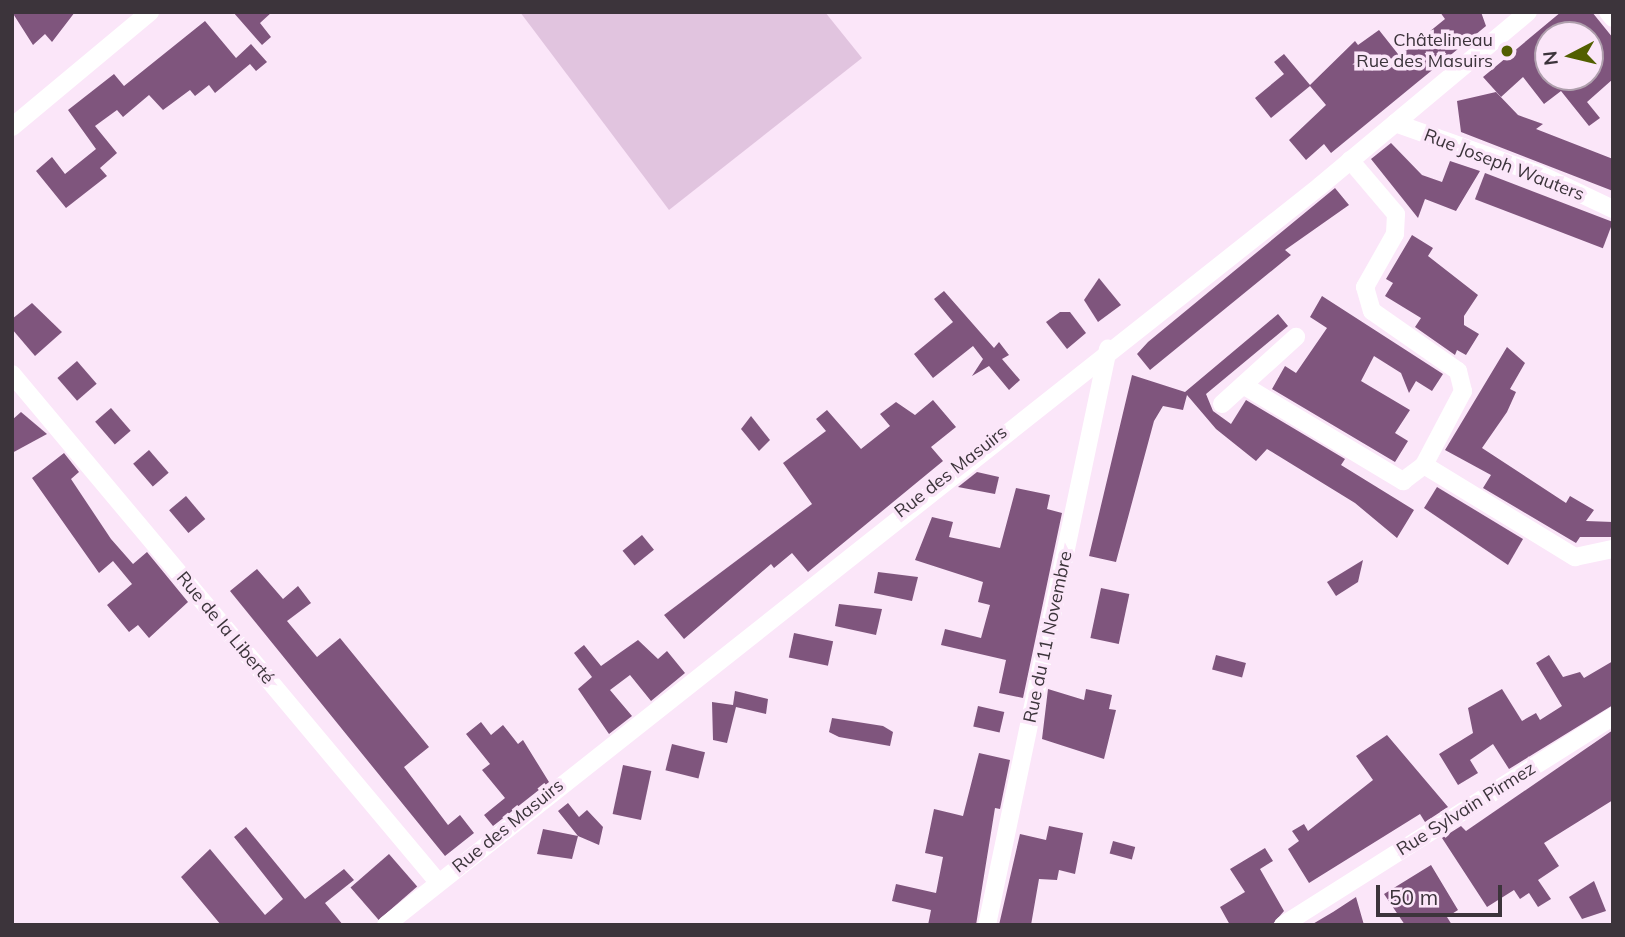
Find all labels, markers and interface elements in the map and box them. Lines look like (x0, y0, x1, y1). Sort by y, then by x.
north arrow (1534, 21, 1604, 91)
place label: Châtelineau Rue des Masuirs (1356, 30, 1493, 72)
marker: Châtelineau Rue des Masuirs (1499, 43, 1515, 59)
text: N (1537, 50, 1563, 67)
street label: Rue Joseph Wauters (1421, 124, 1587, 206)
street label: Rue des Masuirs (890, 421, 1012, 523)
street label: Rue du 11 Novembre (1019, 549, 1077, 725)
street label: Rue de la Liberté (172, 567, 278, 689)
street label: Rue Sylvain Pirmez (1393, 758, 1539, 860)
street label: Rue des Masuirs (448, 775, 568, 877)
scale bar (1380, 870, 1506, 914)
text: 50 m (1389, 884, 1438, 910)

